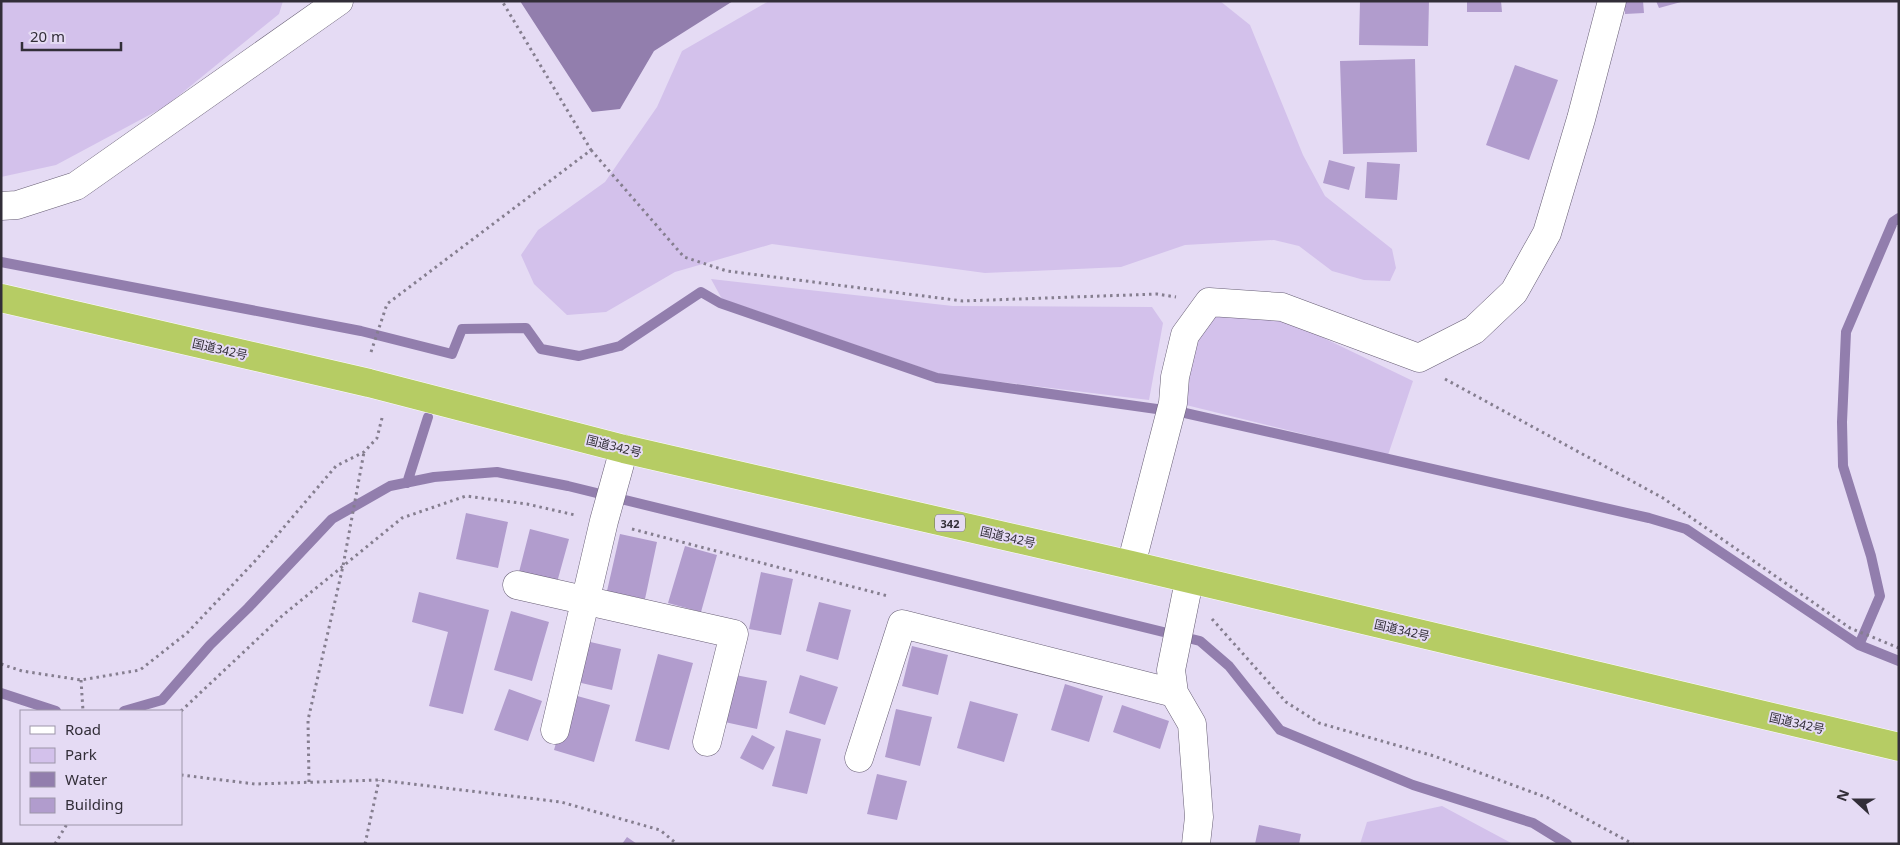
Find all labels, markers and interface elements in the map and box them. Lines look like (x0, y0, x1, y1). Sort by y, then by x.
scale bar (22, 20, 121, 52)
text: 20 m (30, 26, 65, 46)
street label: 国道342号 (191, 334, 249, 364)
street label: 国道342号 (584, 431, 644, 461)
road number: 342 (935, 514, 965, 532)
street label: 国道342号 (979, 522, 1037, 552)
street label: 国道342号 (1373, 615, 1431, 645)
street label: 国道342号 (1768, 708, 1826, 738)
legend (20, 710, 182, 825)
text: Road (65, 719, 101, 739)
text: Park (65, 744, 97, 764)
text: Water (65, 769, 107, 789)
north arrow (1830, 775, 1880, 825)
text: N (1831, 786, 1853, 804)
text: Building (65, 794, 123, 814)

